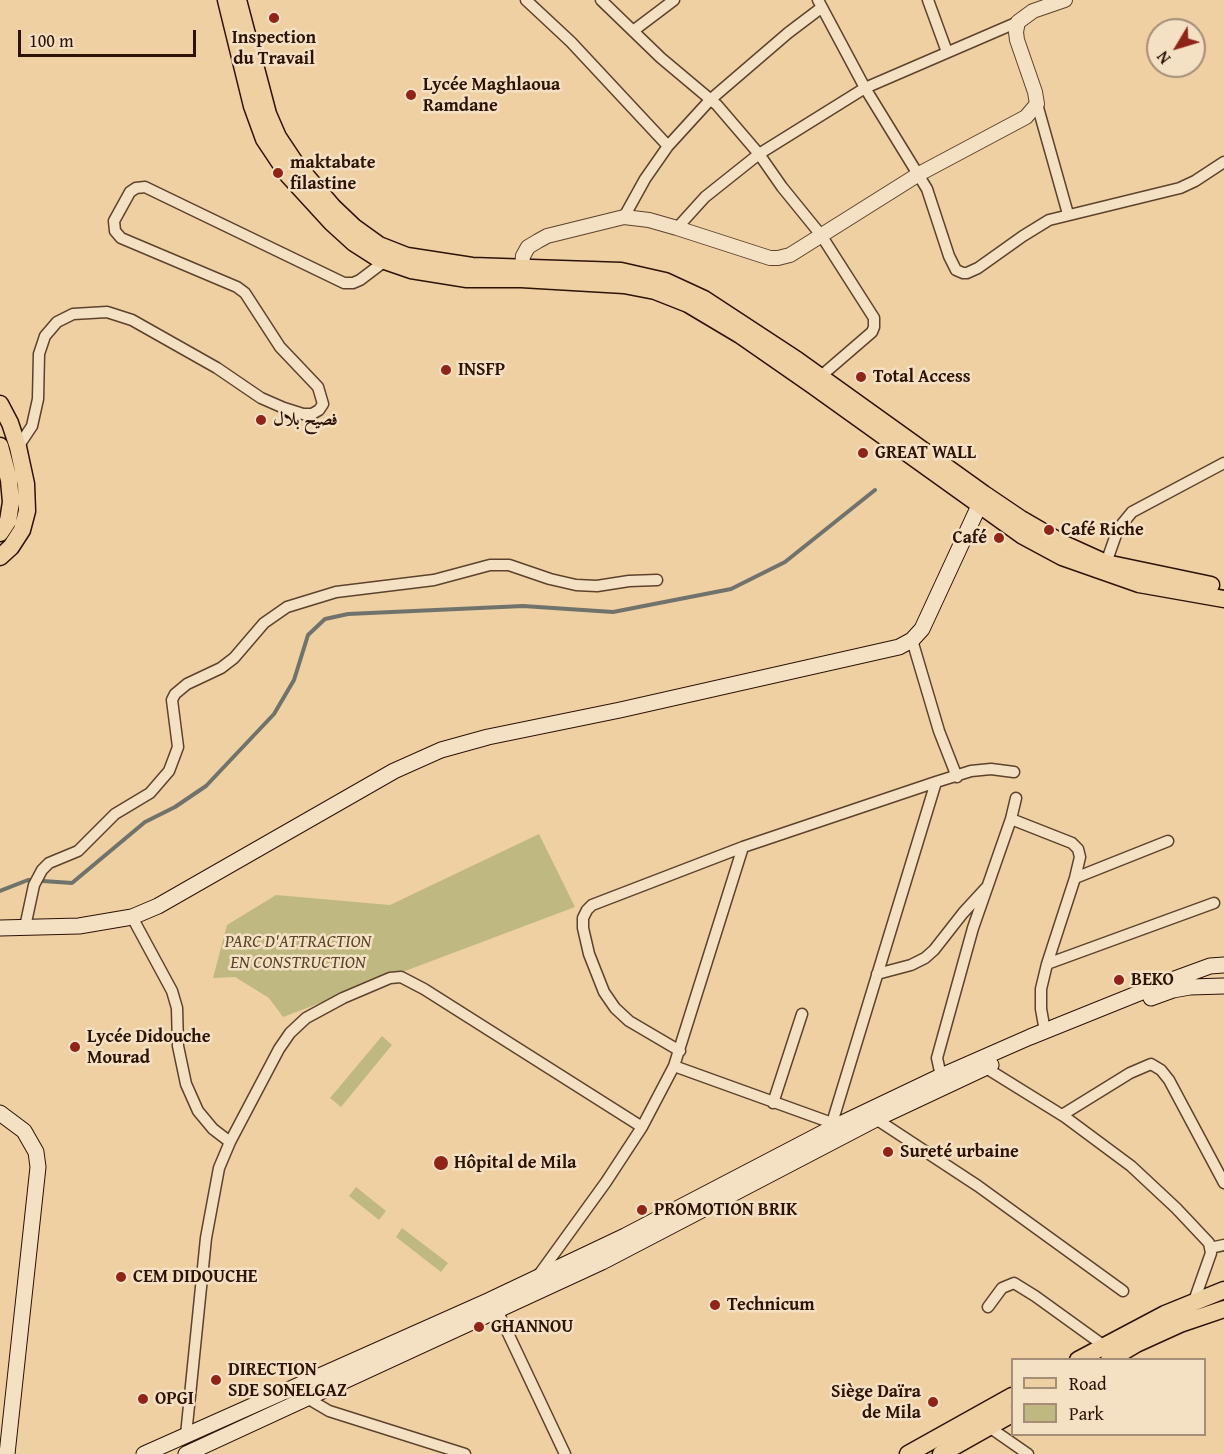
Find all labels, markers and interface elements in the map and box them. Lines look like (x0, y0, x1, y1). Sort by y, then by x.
marker: Inspection du Travail (267, 11, 281, 25)
scale bar (21, 18, 200, 56)
north arrow (1146, 18, 1206, 78)
text: 100 m (29, 27, 74, 54)
place label: Inspection du Travail (232, 27, 316, 70)
text: N (1151, 46, 1176, 69)
place label: Lycée Maghlaoua Ramdane (423, 74, 560, 116)
marker: Lycée Maghlaoua Ramdane (404, 88, 418, 102)
place label: maktabate filastine (290, 152, 376, 195)
marker: maktabate filastine (271, 166, 285, 180)
place label: INSFP (458, 359, 505, 381)
marker: INSFP (439, 363, 453, 377)
place label: Total Access (873, 366, 971, 388)
marker: Total Access (854, 370, 868, 384)
place label: فصيح بلال (273, 409, 338, 431)
marker: فصيح بلال (254, 413, 268, 427)
place label: GREAT WALL (875, 442, 976, 464)
marker: GREAT WALL (856, 446, 870, 460)
place label: Café Riche (1061, 519, 1144, 541)
marker: Café Riche (1042, 523, 1056, 537)
place label: Café (952, 527, 987, 549)
marker: Café (992, 531, 1006, 545)
park label: PARC D'ATTRACTION EN CONSTRUCTION (225, 931, 371, 974)
place label: BEKO (1131, 969, 1174, 991)
marker: BEKO (1112, 973, 1126, 987)
place label: Lycée Didouche Mourad (87, 1026, 211, 1068)
marker: Lycée Didouche Mourad (68, 1040, 82, 1054)
place label: Sureté urbaine (900, 1141, 1019, 1163)
marker: Sureté urbaine (881, 1145, 895, 1159)
place label: Hôpital de Mila (454, 1152, 576, 1174)
marker: Hôpital de Mila (432, 1154, 450, 1172)
place label: PROMOTION BRIK (654, 1199, 797, 1221)
marker: PROMOTION BRIK (635, 1203, 649, 1217)
place label: CEM DIDOUCHE (133, 1266, 257, 1288)
marker: CEM DIDOUCHE (114, 1270, 128, 1284)
place label: Technicum (727, 1294, 815, 1316)
marker: Technicum (708, 1298, 722, 1312)
place label: GHANNOU (491, 1316, 573, 1338)
marker: GHANNOU (472, 1320, 486, 1334)
legend (1011, 1358, 1206, 1436)
place label: DIRECTION SDE SONELGAZ (228, 1359, 347, 1402)
text: Road (1069, 1370, 1107, 1397)
marker: DIRECTION SDE SONELGAZ (209, 1373, 223, 1387)
place label: Siège Daïra de Mila (831, 1381, 921, 1424)
place label: OPGI (155, 1388, 194, 1410)
marker: OPGI (136, 1392, 150, 1406)
marker: Siège Daïra de Mila (926, 1395, 940, 1409)
text: Park (1069, 1400, 1104, 1427)

